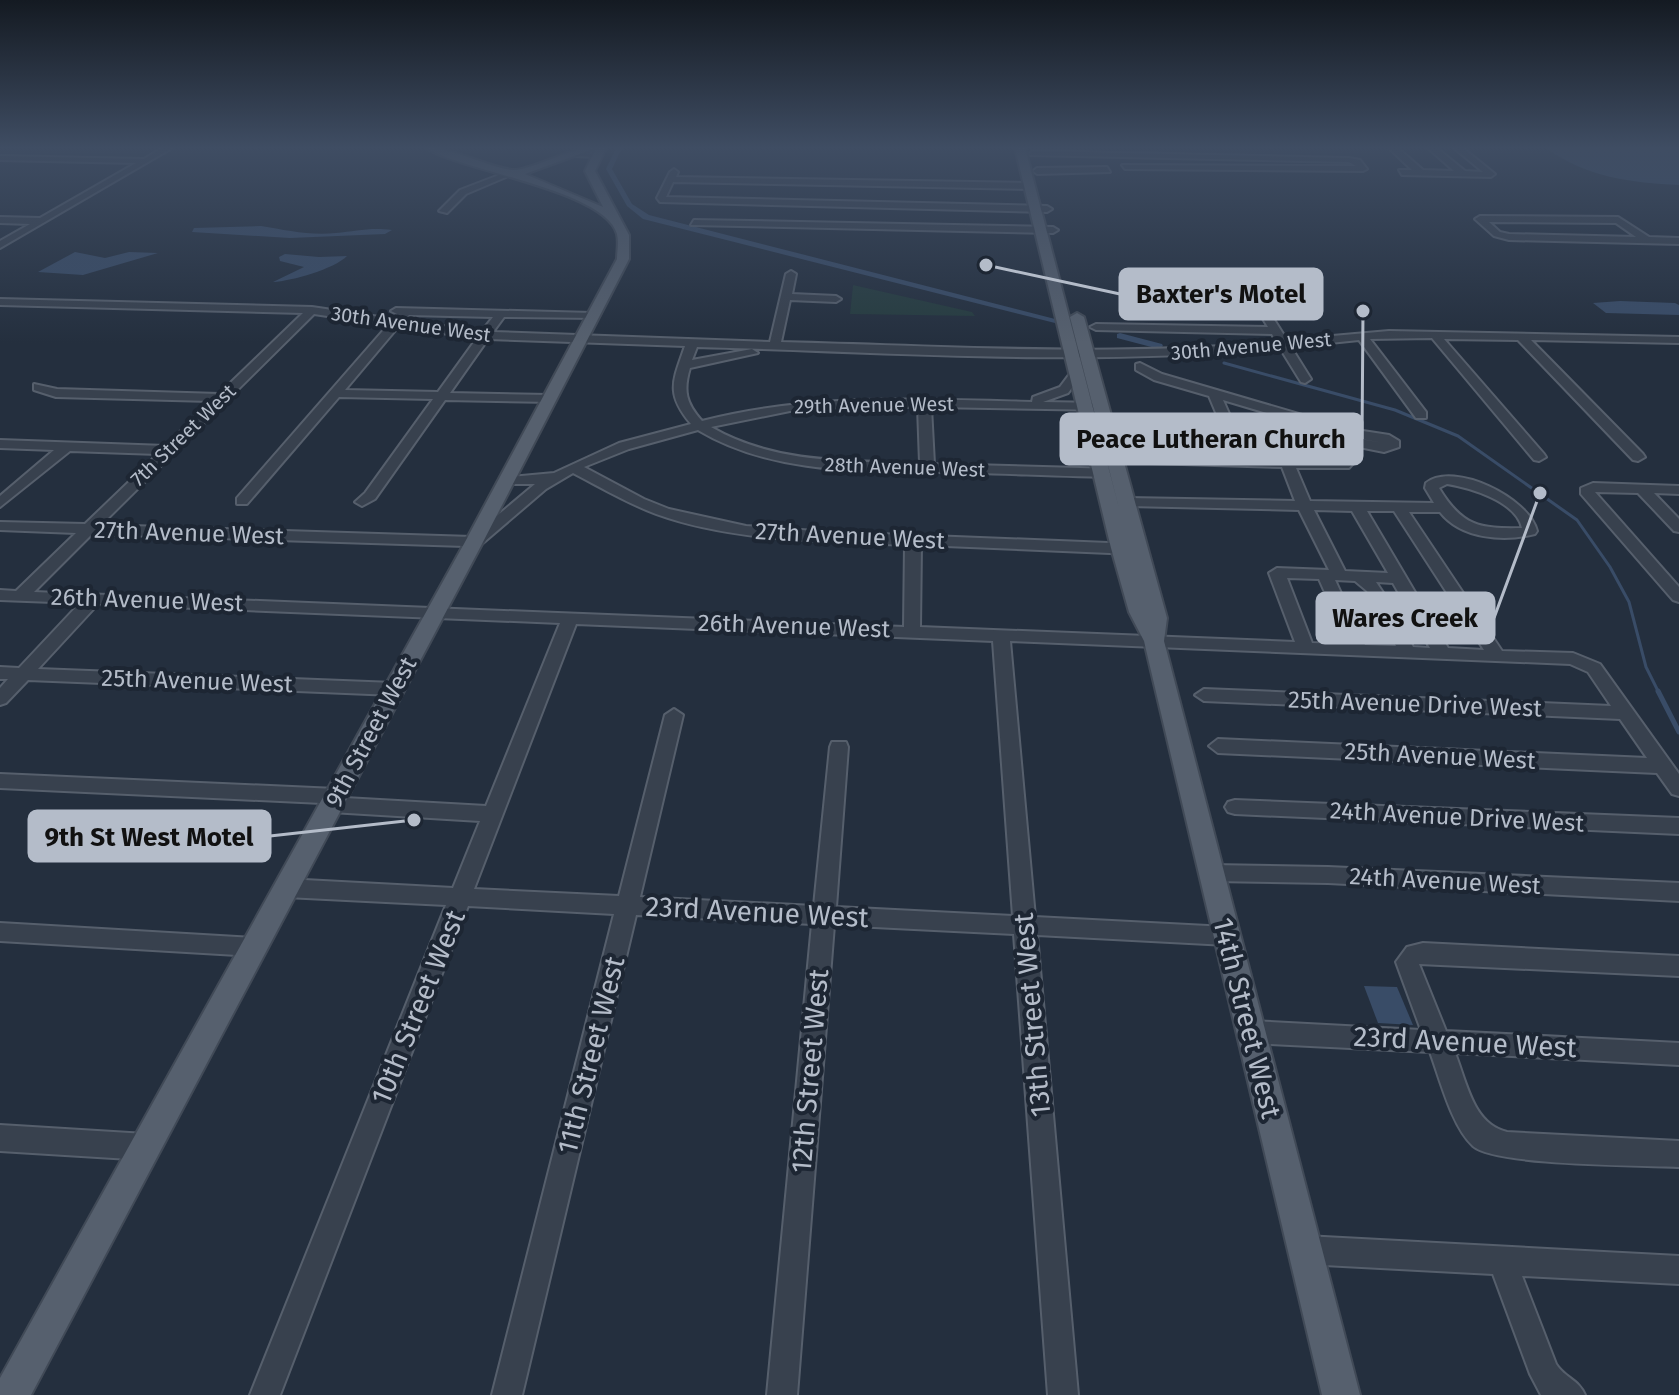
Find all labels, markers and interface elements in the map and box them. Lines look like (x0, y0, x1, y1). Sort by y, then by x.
callout: Baxter's Motel (1120, 269, 1322, 319)
text: Baxter's Motel (1136, 279, 1306, 310)
street label: 30th Avenue West (330, 301, 493, 347)
street label: 30th Avenue West (1170, 327, 1333, 365)
street label: 7th Street West (126, 378, 241, 491)
street label: 29th Avenue West (794, 392, 955, 418)
callout: Peace Lutheran Church (1061, 414, 1362, 464)
text: Peace Lutheran Church (1076, 424, 1346, 455)
street label: 28th Avenue West (824, 452, 986, 482)
street label: 27th Avenue West (94, 516, 285, 550)
street label: 27th Avenue West (754, 517, 946, 555)
street label: 26th Avenue West (50, 583, 244, 617)
callout: Wares Creek (1317, 593, 1494, 643)
text: Wares Creek (1332, 603, 1478, 634)
street label: 26th Avenue West (697, 609, 891, 643)
street label: 9th Street West (320, 652, 422, 812)
street label: 25th Avenue West (101, 664, 293, 698)
street label: 25th Avenue Drive West (1288, 686, 1543, 722)
street label: 25th Avenue West (1344, 737, 1537, 775)
street label: 24th Avenue Drive West (1329, 796, 1585, 838)
callout: 9th St West Motel (29, 811, 270, 861)
text: 9th St West Motel (45, 822, 254, 853)
street label: 24th Avenue West (1349, 862, 1542, 900)
street label: 23rd Avenue West (645, 890, 870, 934)
street label: 10th Street West (364, 904, 472, 1109)
street label: 13th Street West (1007, 911, 1057, 1118)
street label: 14th Street West (1206, 914, 1288, 1123)
street label: 11th Street West (550, 952, 632, 1157)
street label: 12th Street West (785, 967, 835, 1174)
street label: 23rd Avenue West (1353, 1020, 1578, 1064)

